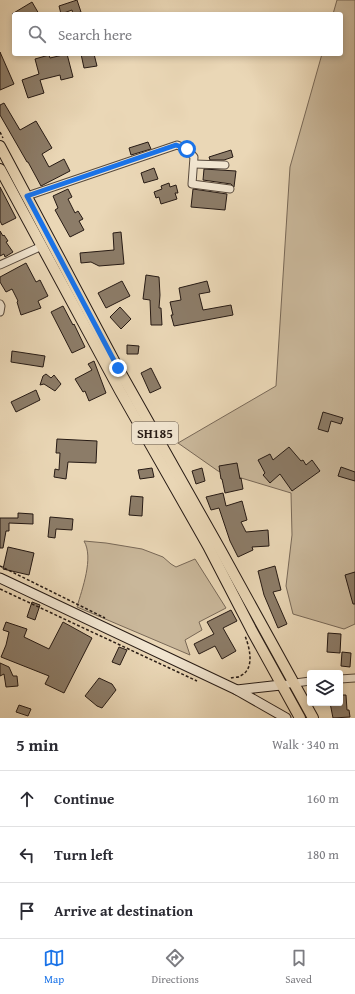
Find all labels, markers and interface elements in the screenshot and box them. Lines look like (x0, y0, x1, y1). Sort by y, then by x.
search box (12, 12, 343, 56)
icon: search (26, 23, 48, 45)
text: Search here (58, 24, 132, 45)
route start (178, 140, 196, 158)
route end (109, 359, 127, 377)
road number: SH185 (132, 422, 178, 444)
map controls (307, 670, 343, 706)
button: layers (307, 670, 343, 706)
text: 5 min (16, 732, 58, 757)
text: Walk · 340 m (272, 735, 339, 754)
icon: ahead (16, 788, 38, 810)
text: Continue (54, 788, 115, 809)
text: 160 m (307, 789, 339, 808)
icon: left (16, 844, 38, 866)
text: Turn left (54, 844, 113, 865)
text: 180 m (307, 845, 339, 864)
icon: arrive (16, 900, 38, 922)
text: Arrive at destination (54, 900, 193, 921)
tab: Map (43, 947, 65, 987)
tab: Directions (152, 947, 199, 987)
tab: Saved (285, 947, 312, 987)

